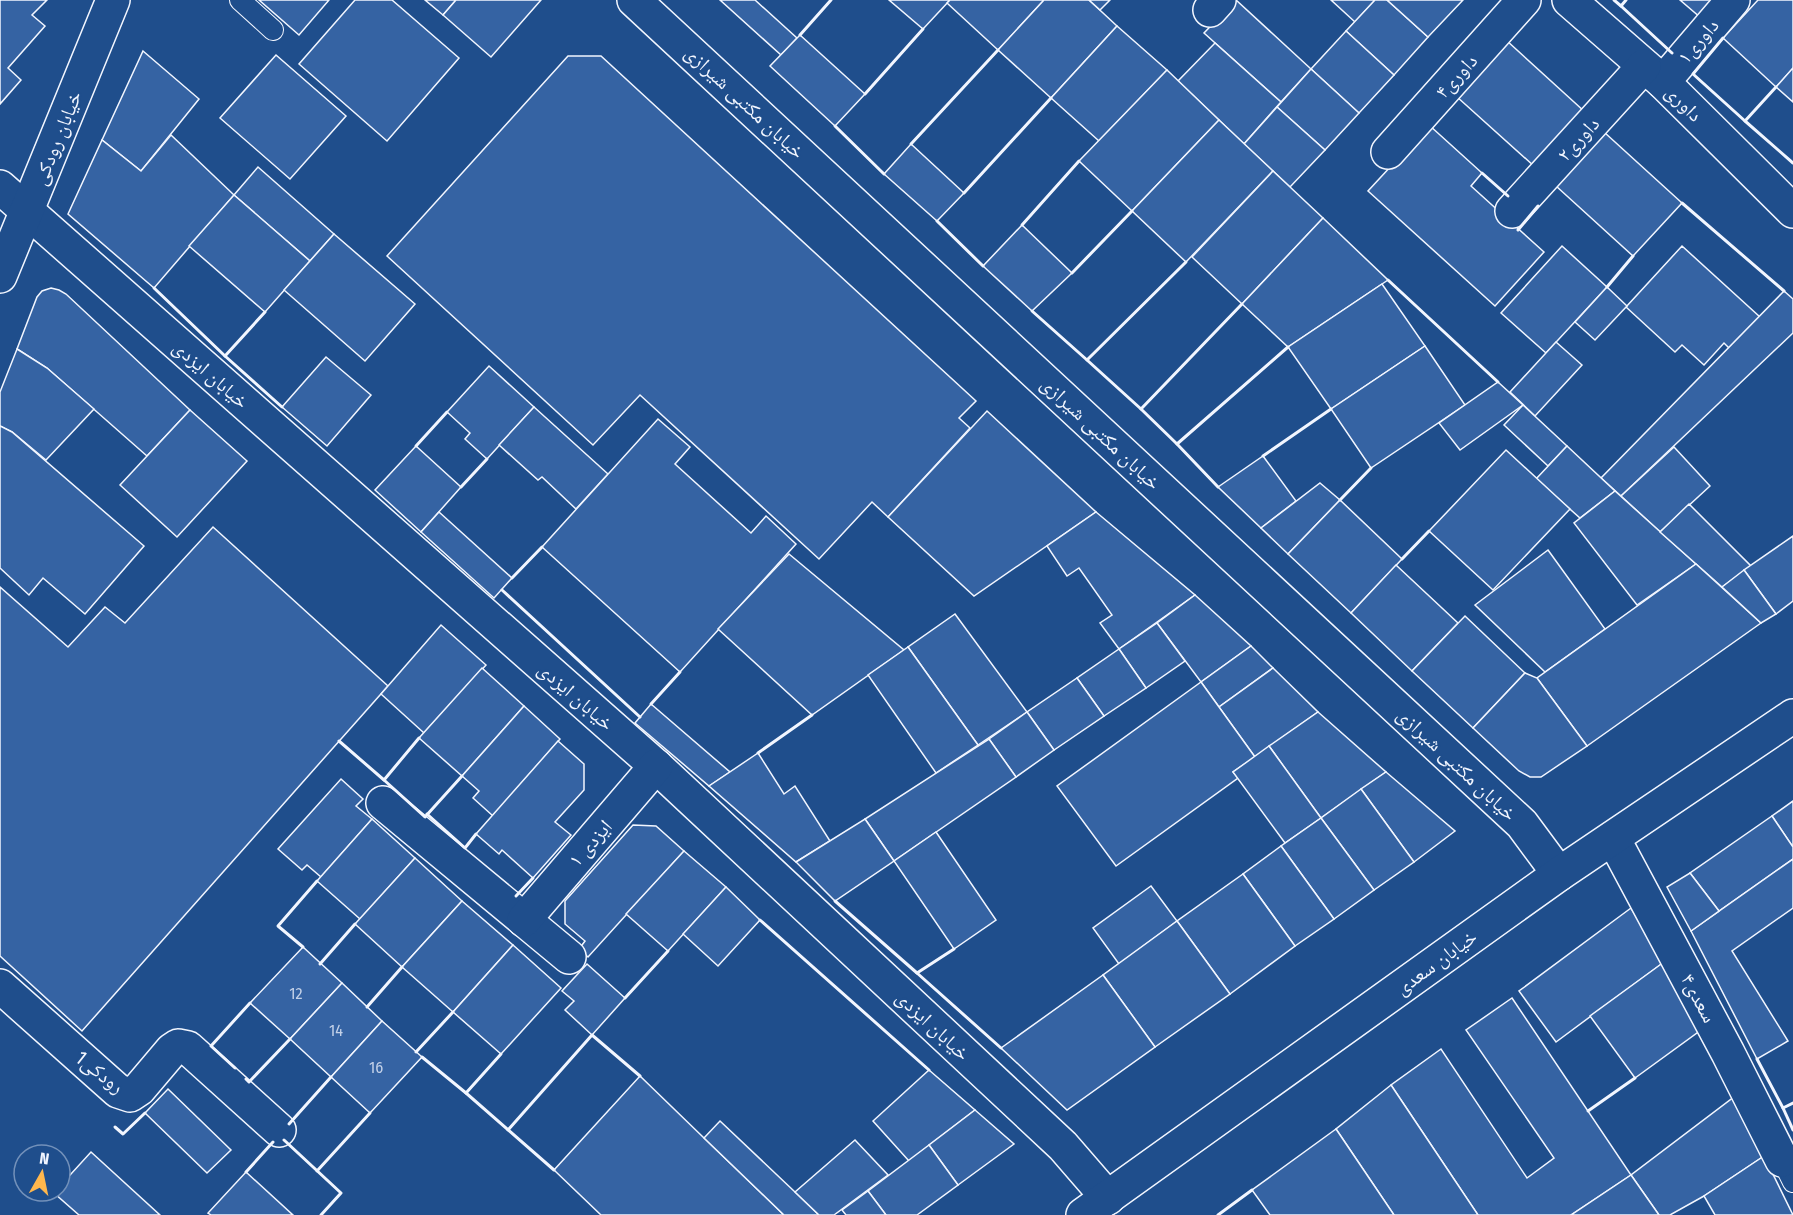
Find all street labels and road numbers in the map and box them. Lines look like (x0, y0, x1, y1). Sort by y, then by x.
street label: داوری۱ (1672, 14, 1724, 68)
street label: خیابان مکتبی شیرازی (680, 40, 810, 164)
street label: داوری۴ (1430, 49, 1482, 103)
street label: داوری (1660, 79, 1708, 127)
street label: خیابان رودکی (27, 87, 87, 189)
street label: داوری۲ (1552, 112, 1604, 166)
street label: خیابان ایزدی (168, 335, 254, 414)
street label: خیابان مکتبی شیرازی (1036, 371, 1166, 495)
street label: خیابان ایزدی (533, 657, 619, 736)
street label: خیابان مکتبی شیرازی (1392, 702, 1522, 826)
street label: ایزدی ۱ (563, 815, 617, 871)
street label: خیابان سعدی (1390, 924, 1482, 1000)
street label: سعدی۴ (1676, 969, 1722, 1027)
street label: خیابان ایزدی (891, 985, 975, 1065)
street label: 1رودکی (71, 1046, 129, 1098)

